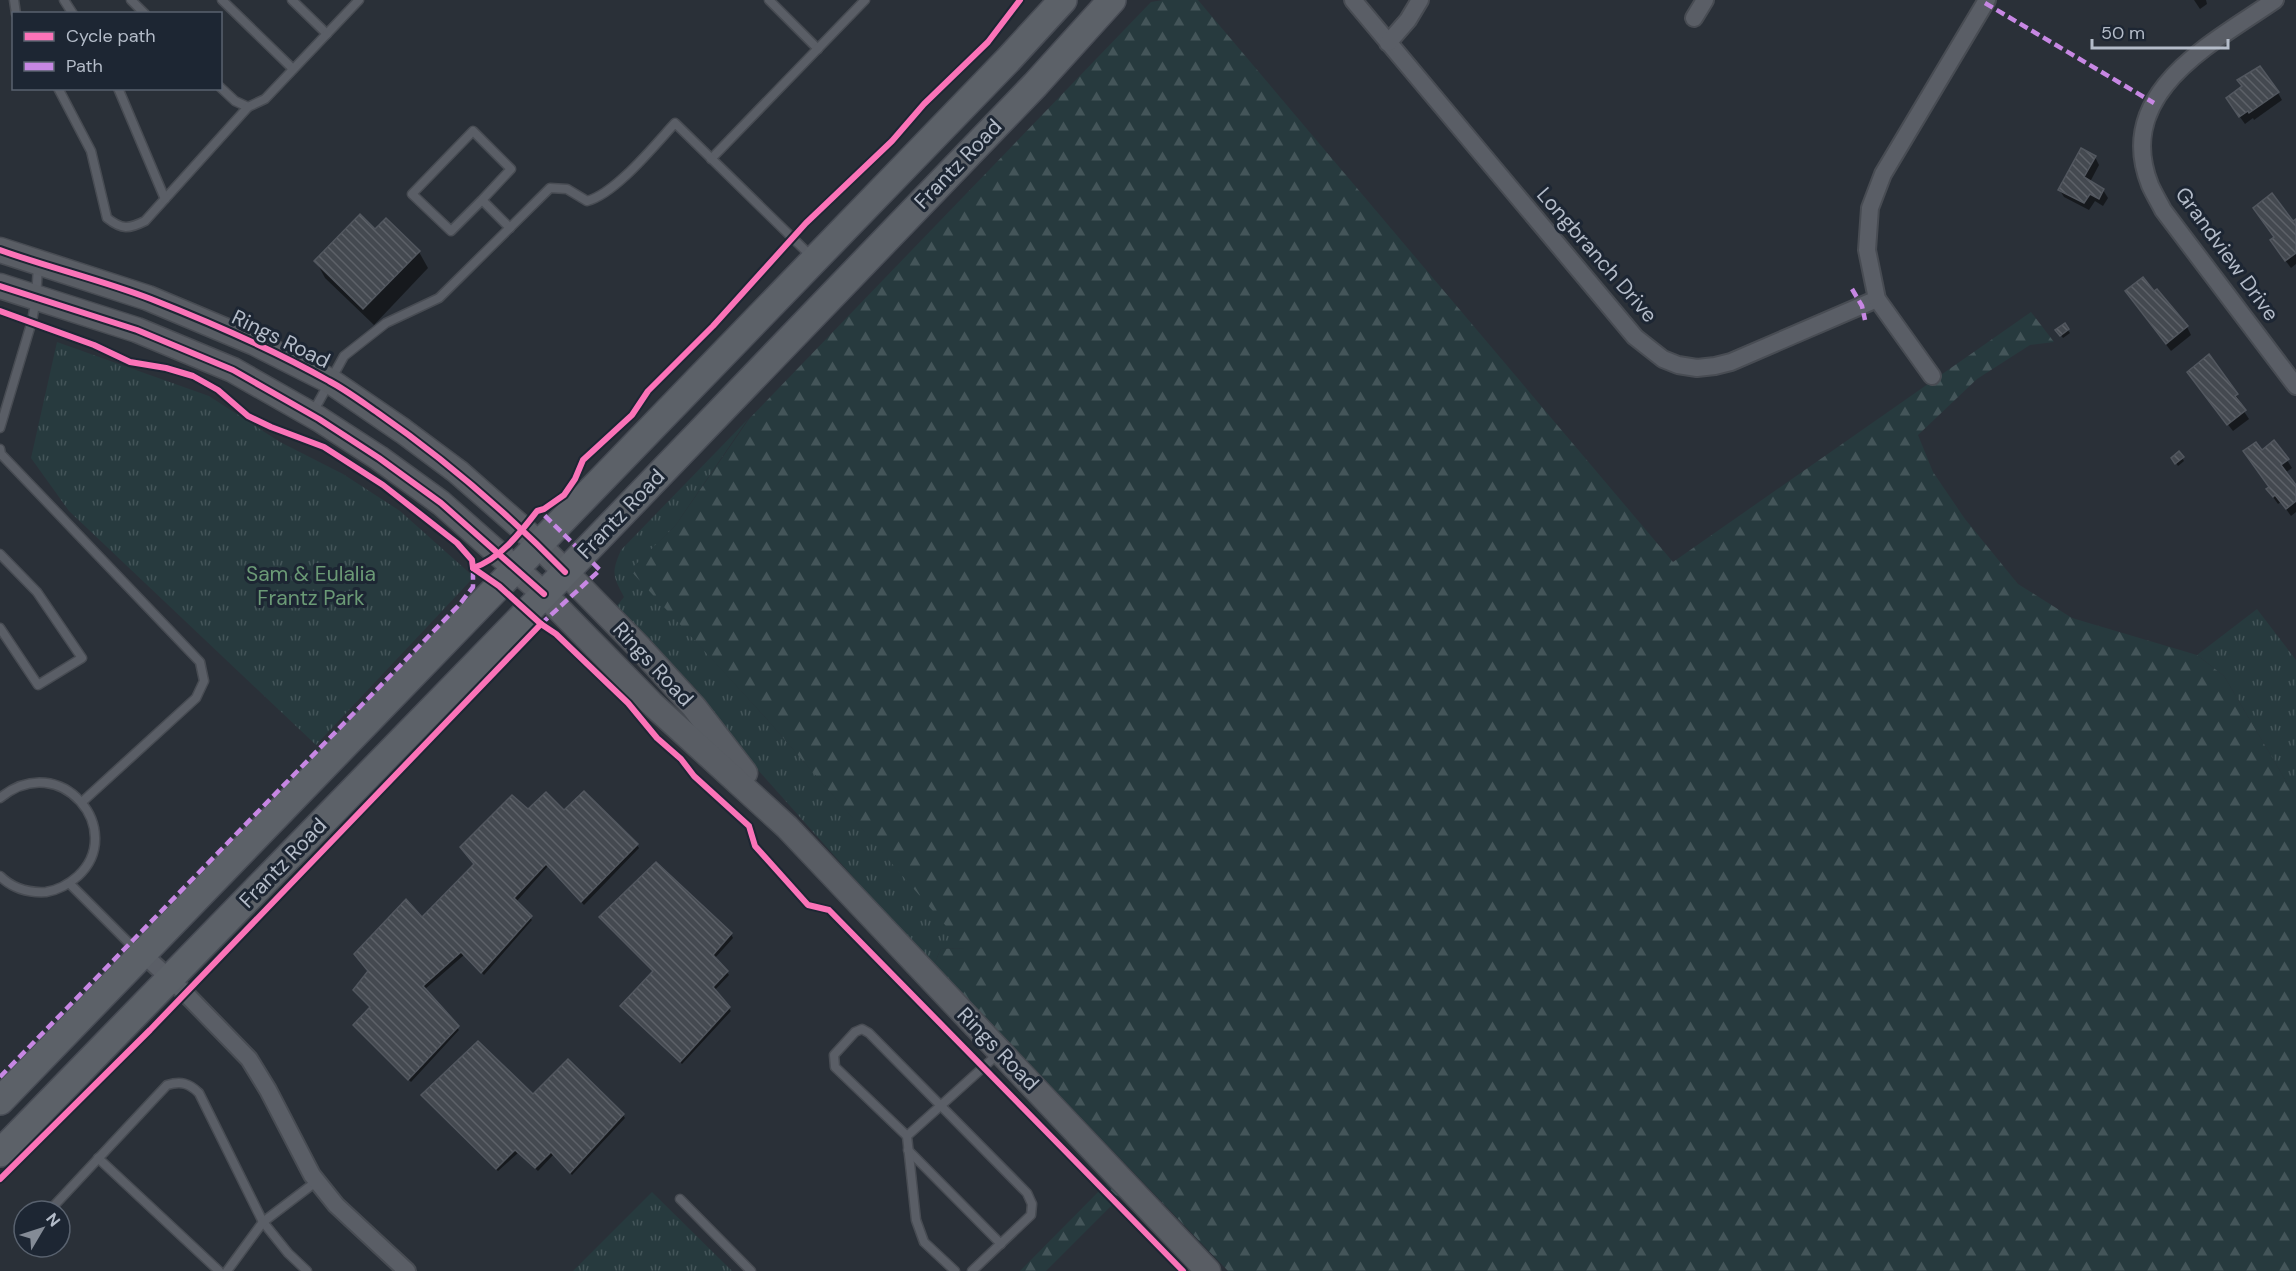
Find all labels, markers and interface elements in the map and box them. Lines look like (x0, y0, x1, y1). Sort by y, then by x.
legend (12, 12, 222, 90)
scale bar (2092, 12, 2228, 50)
text: 50 m (2101, 21, 2145, 45)
text: Cycle path (66, 24, 156, 48)
text: Path (66, 54, 103, 78)
street label: Frantz Road (908, 113, 1008, 215)
street label: Longbranch Drive (1530, 181, 1664, 329)
street label: Grandview Drive (2169, 181, 2285, 327)
street label: Rings Road (227, 303, 335, 375)
street label: Frantz Road (571, 463, 671, 565)
park label: Sam & Eulalia Frantz Park (246, 560, 376, 612)
street label: Rings Road (607, 616, 699, 712)
street label: Frantz Road (233, 812, 333, 914)
street label: Rings Road (951, 1001, 1045, 1097)
north arrow (12, 1199, 72, 1259)
text: N (41, 1209, 65, 1231)

